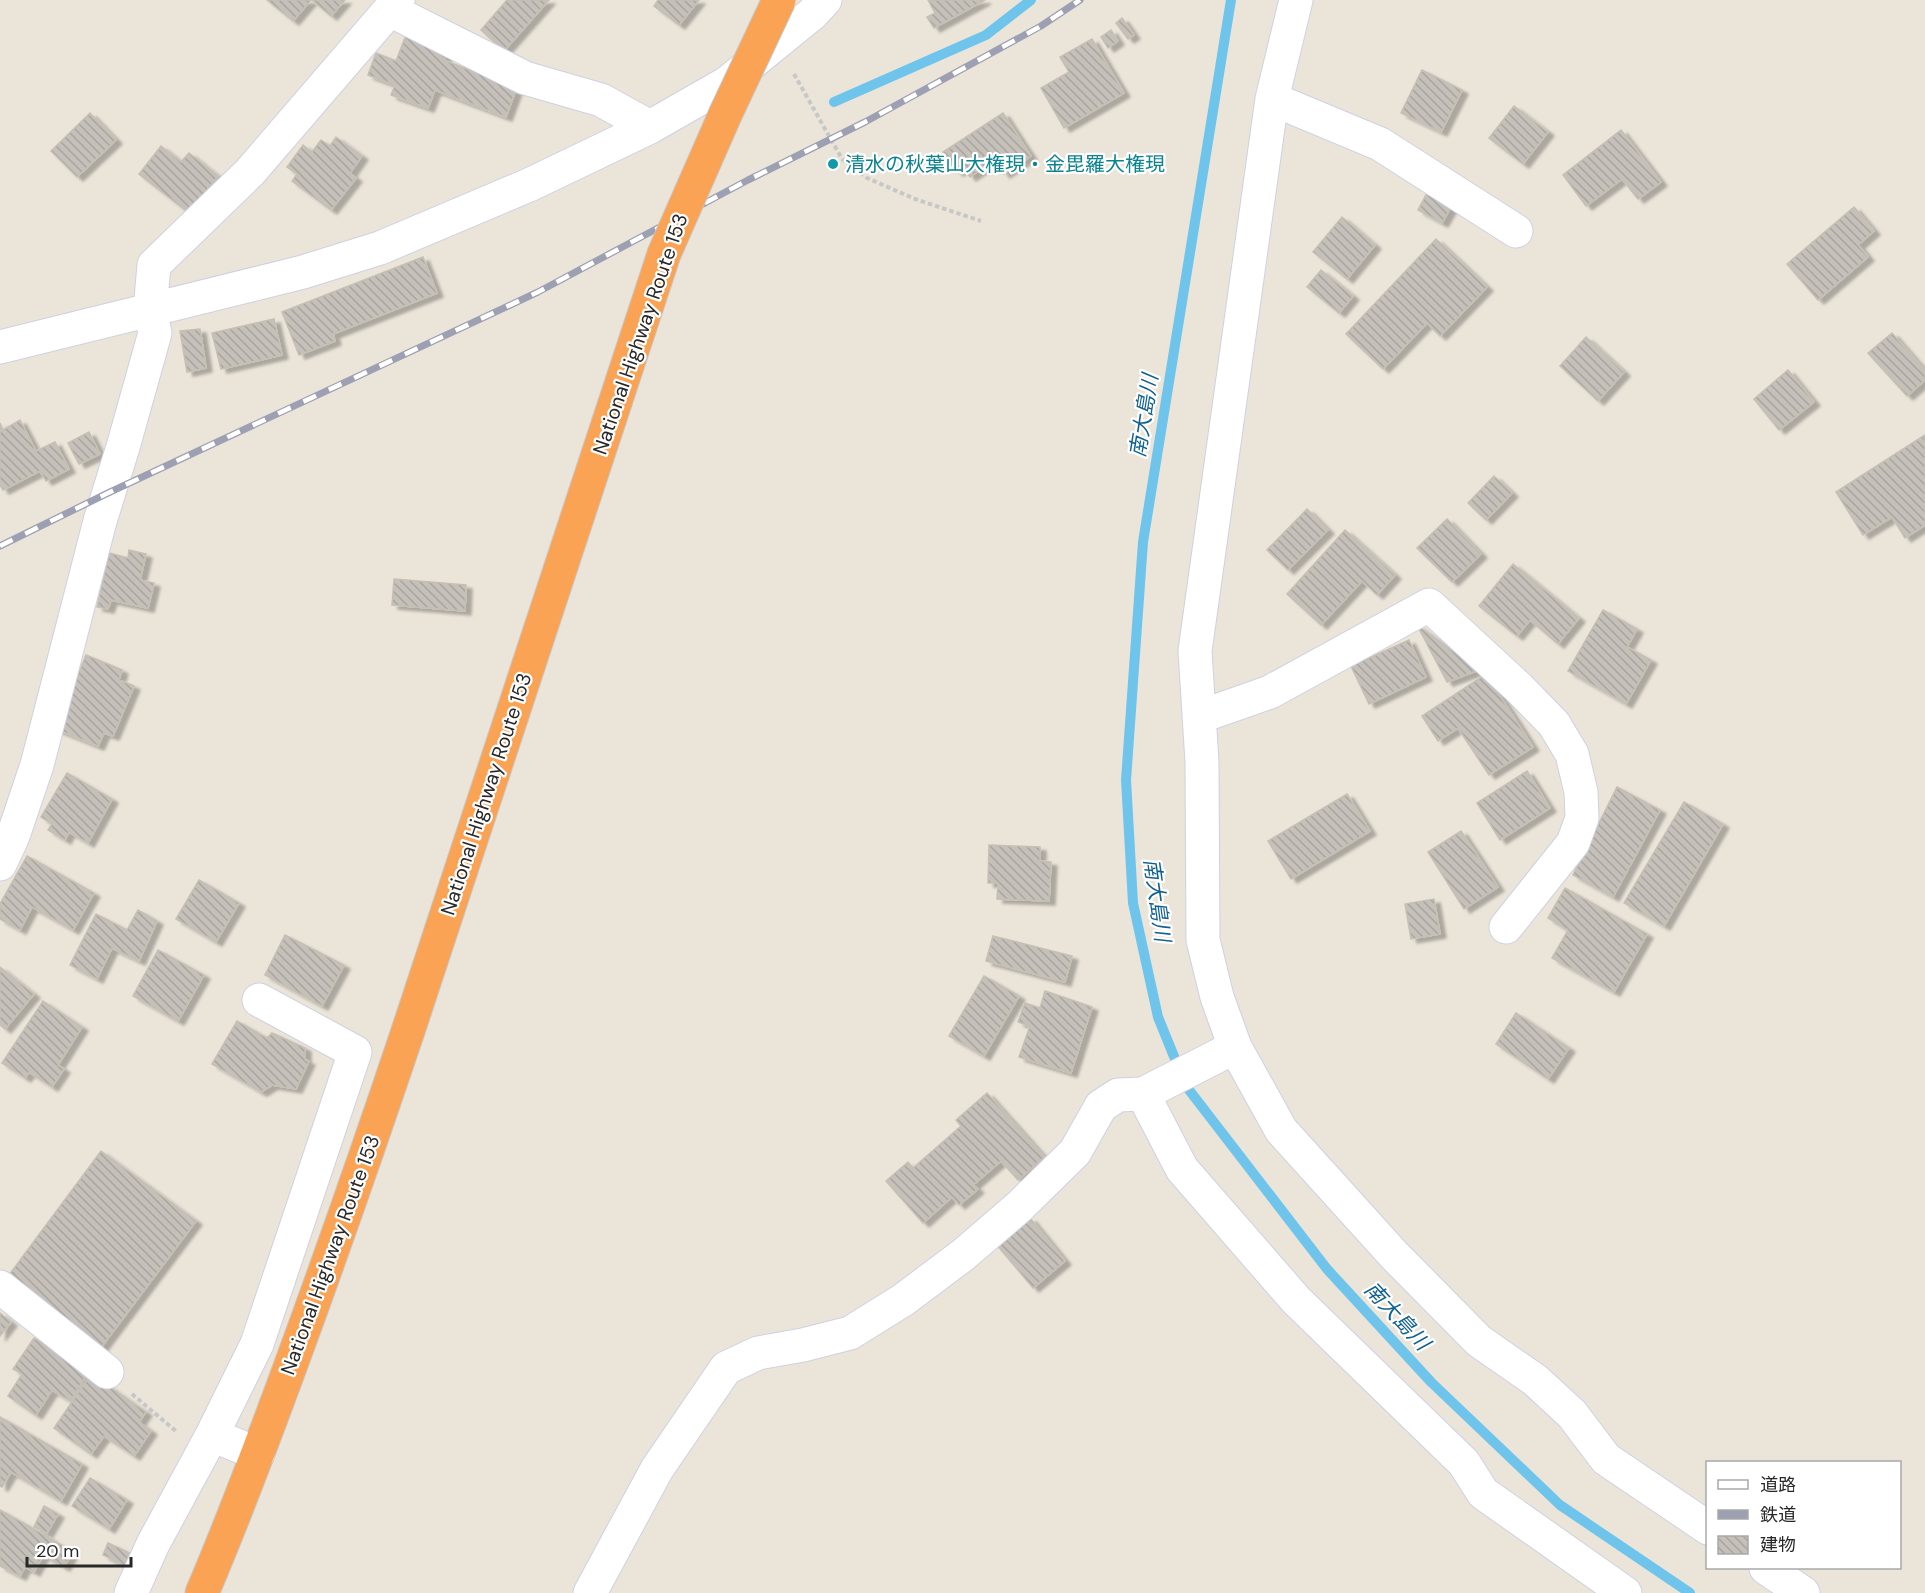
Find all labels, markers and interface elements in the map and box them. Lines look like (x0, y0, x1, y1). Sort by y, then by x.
place label: 清水の秋葉山大権現・金毘羅大権現 (845, 151, 1165, 177)
marker: 清水の秋葉山大権現・金毘羅大権現 (826, 157, 840, 171)
street label: National Highway Route 153 (586, 210, 694, 458)
water label: 南大島川 (1124, 370, 1165, 460)
street label: National Highway Route 153 (435, 670, 537, 918)
water label: 南大島川 (1137, 856, 1177, 946)
street label: National Highway Route 153 (274, 1132, 386, 1378)
water label: 南大島川 (1358, 1276, 1437, 1358)
legend (1706, 1461, 1901, 1569)
text: 道路 (1760, 1473, 1796, 1497)
text: 鉄道 (1760, 1503, 1796, 1527)
scale bar (27, 1530, 130, 1568)
text: 建物 (1760, 1533, 1796, 1557)
text: 20 m (36, 1539, 79, 1563)

